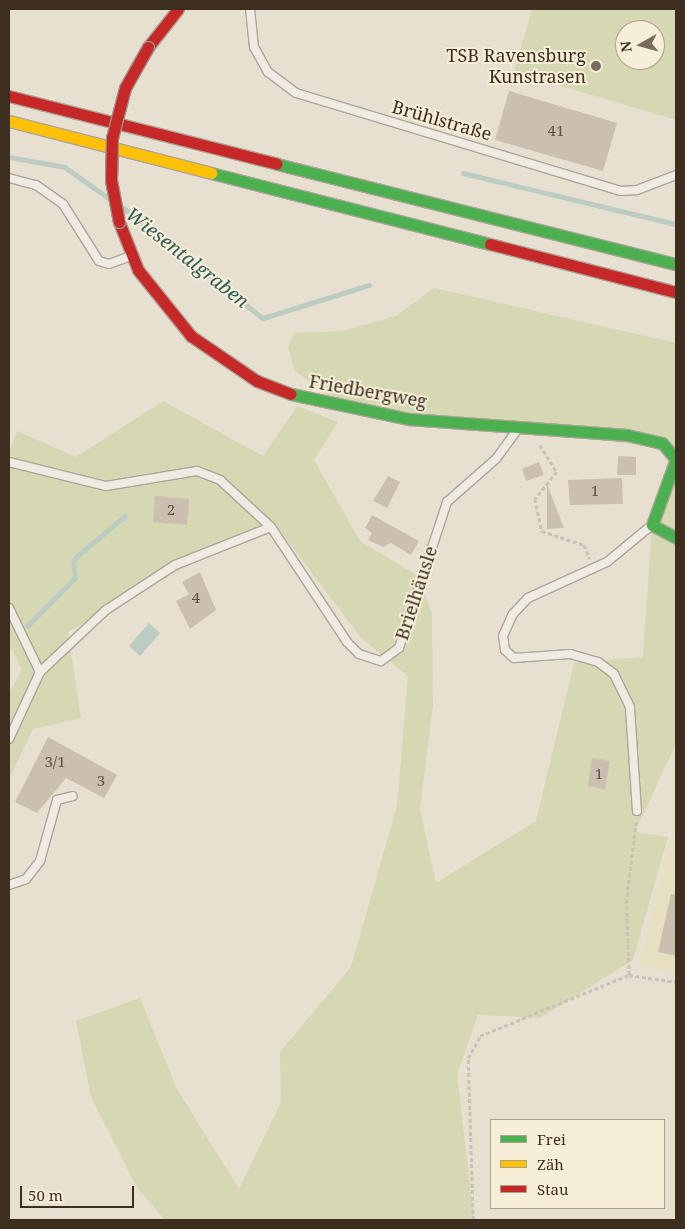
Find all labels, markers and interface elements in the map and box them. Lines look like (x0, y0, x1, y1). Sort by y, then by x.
north arrow (615, 20, 665, 70)
text: N (616, 40, 636, 53)
place label: TSB Ravensburg Kunstrasen (446, 45, 586, 88)
marker: TSB Ravensburg Kunstrasen (590, 60, 602, 72)
street label: Brühlstraße (390, 95, 494, 145)
house number: 41 (548, 122, 564, 140)
water label: Wiesentalgraben (121, 203, 253, 313)
street label: Friedbergweg (307, 370, 429, 412)
house number: 1 (591, 482, 599, 500)
house number: 2 (167, 501, 175, 519)
street label: Brielhäusle (391, 543, 441, 643)
house number: 4 (192, 589, 200, 607)
house number: 3/1 (44, 753, 66, 771)
house number: 1 (595, 765, 603, 783)
house number: 3 (97, 772, 105, 790)
legend (490, 1119, 665, 1209)
text: Frei (537, 1129, 566, 1149)
text: Zäh (537, 1154, 564, 1174)
scale bar (22, 1176, 136, 1208)
text: Stau (537, 1179, 568, 1199)
text: 50 m (28, 1185, 63, 1205)

